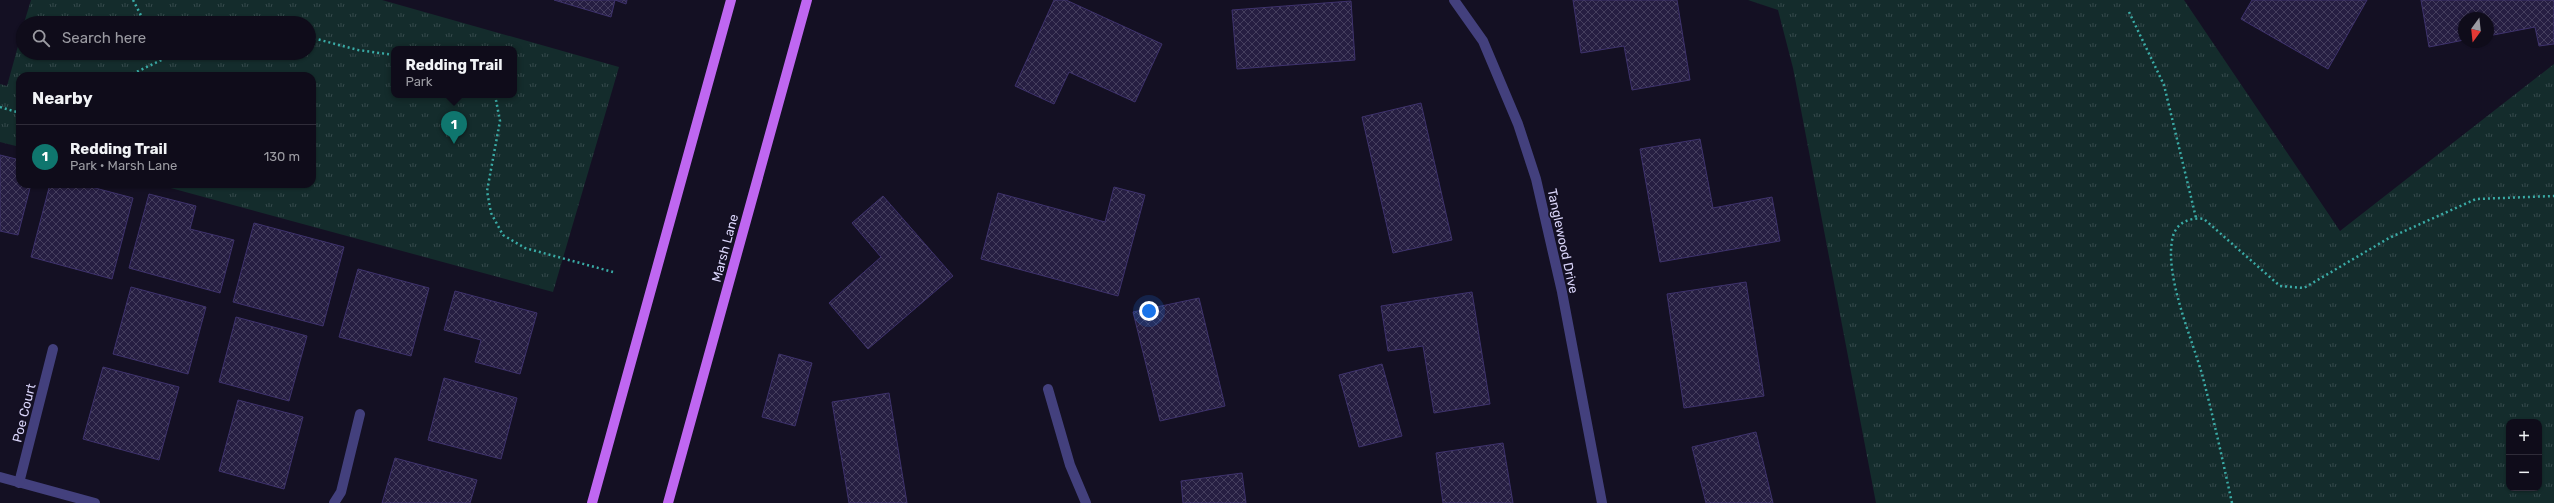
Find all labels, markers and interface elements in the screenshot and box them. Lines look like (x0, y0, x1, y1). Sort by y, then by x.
north arrow (2458, 12, 2494, 48)
search box (16, 16, 316, 60)
icon: search (30, 27, 52, 49)
text: Search here (62, 29, 146, 47)
popup (391, 46, 517, 98)
text: Redding Trail (405, 56, 503, 74)
text: Park (405, 74, 432, 89)
text: Nearby (32, 88, 93, 108)
pin: 1 (441, 111, 467, 144)
text: Redding Trail (70, 140, 167, 158)
text: 1 (42, 149, 48, 164)
text: 130 m (264, 149, 300, 164)
text: Park · Marsh Lane (70, 158, 177, 173)
street label: Tanglewood Drive (1544, 187, 1581, 295)
street label: Marsh Lane (709, 212, 741, 284)
your location (1139, 301, 1159, 321)
street label: Poe Court (9, 382, 39, 444)
map controls (2506, 419, 2542, 491)
button: + (2506, 419, 2542, 455)
button: − (2506, 455, 2542, 491)

